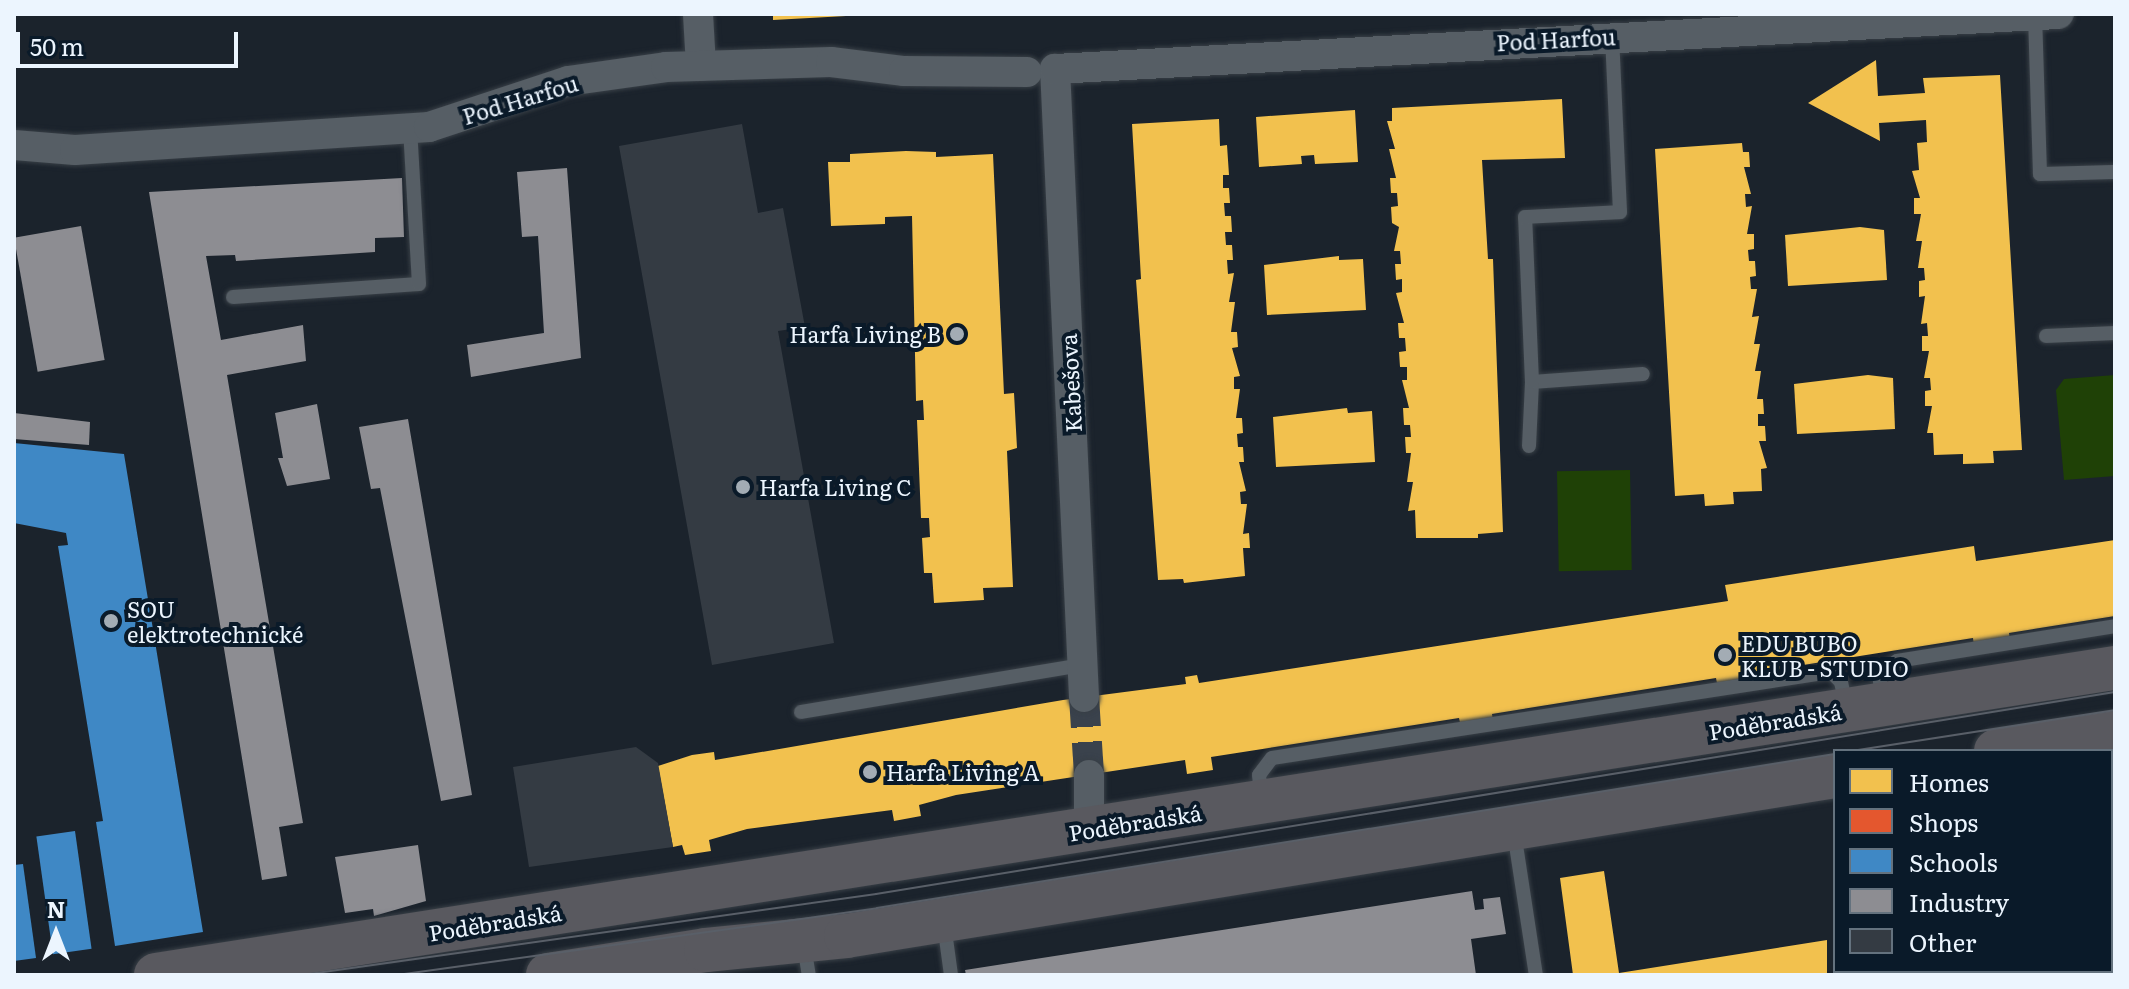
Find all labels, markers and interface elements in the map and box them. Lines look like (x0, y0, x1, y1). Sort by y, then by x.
scale bar (20, 16, 242, 66)
street label: Pod Harfou (1496, 23, 1616, 55)
text: 50 m (30, 28, 84, 63)
street label: Pod Harfou (459, 69, 581, 129)
place label: Harfa Living B (789, 321, 941, 347)
marker: Harfa Living B (948, 325, 966, 343)
street label: Kabešova (1054, 333, 1086, 433)
place label: Harfa Living C (759, 474, 912, 500)
marker: Harfa Living C (734, 478, 752, 496)
place label: SOU elektrotechnické (127, 595, 303, 646)
marker: SOU elektrotechnické (102, 612, 120, 630)
place label: EDU BUBO KLUB - STUDIO (1741, 629, 1909, 680)
marker: EDU BUBO KLUB - STUDIO (1716, 646, 1734, 664)
street label: Poděbradská (1707, 697, 1843, 745)
legend (1833, 749, 2113, 973)
place label: Harfa Living A (886, 759, 1039, 785)
marker: Harfa Living A (861, 763, 879, 781)
text: Homes (1909, 764, 1989, 799)
street label: Poděbradská (1067, 798, 1203, 846)
text: Shops (1909, 804, 1978, 839)
text: Schools (1909, 844, 1998, 879)
text: Industry (1909, 884, 2009, 919)
text: N (47, 892, 65, 925)
north arrow (16, 893, 96, 973)
street label: Poděbradská (427, 898, 563, 946)
text: Other (1909, 924, 1976, 959)

